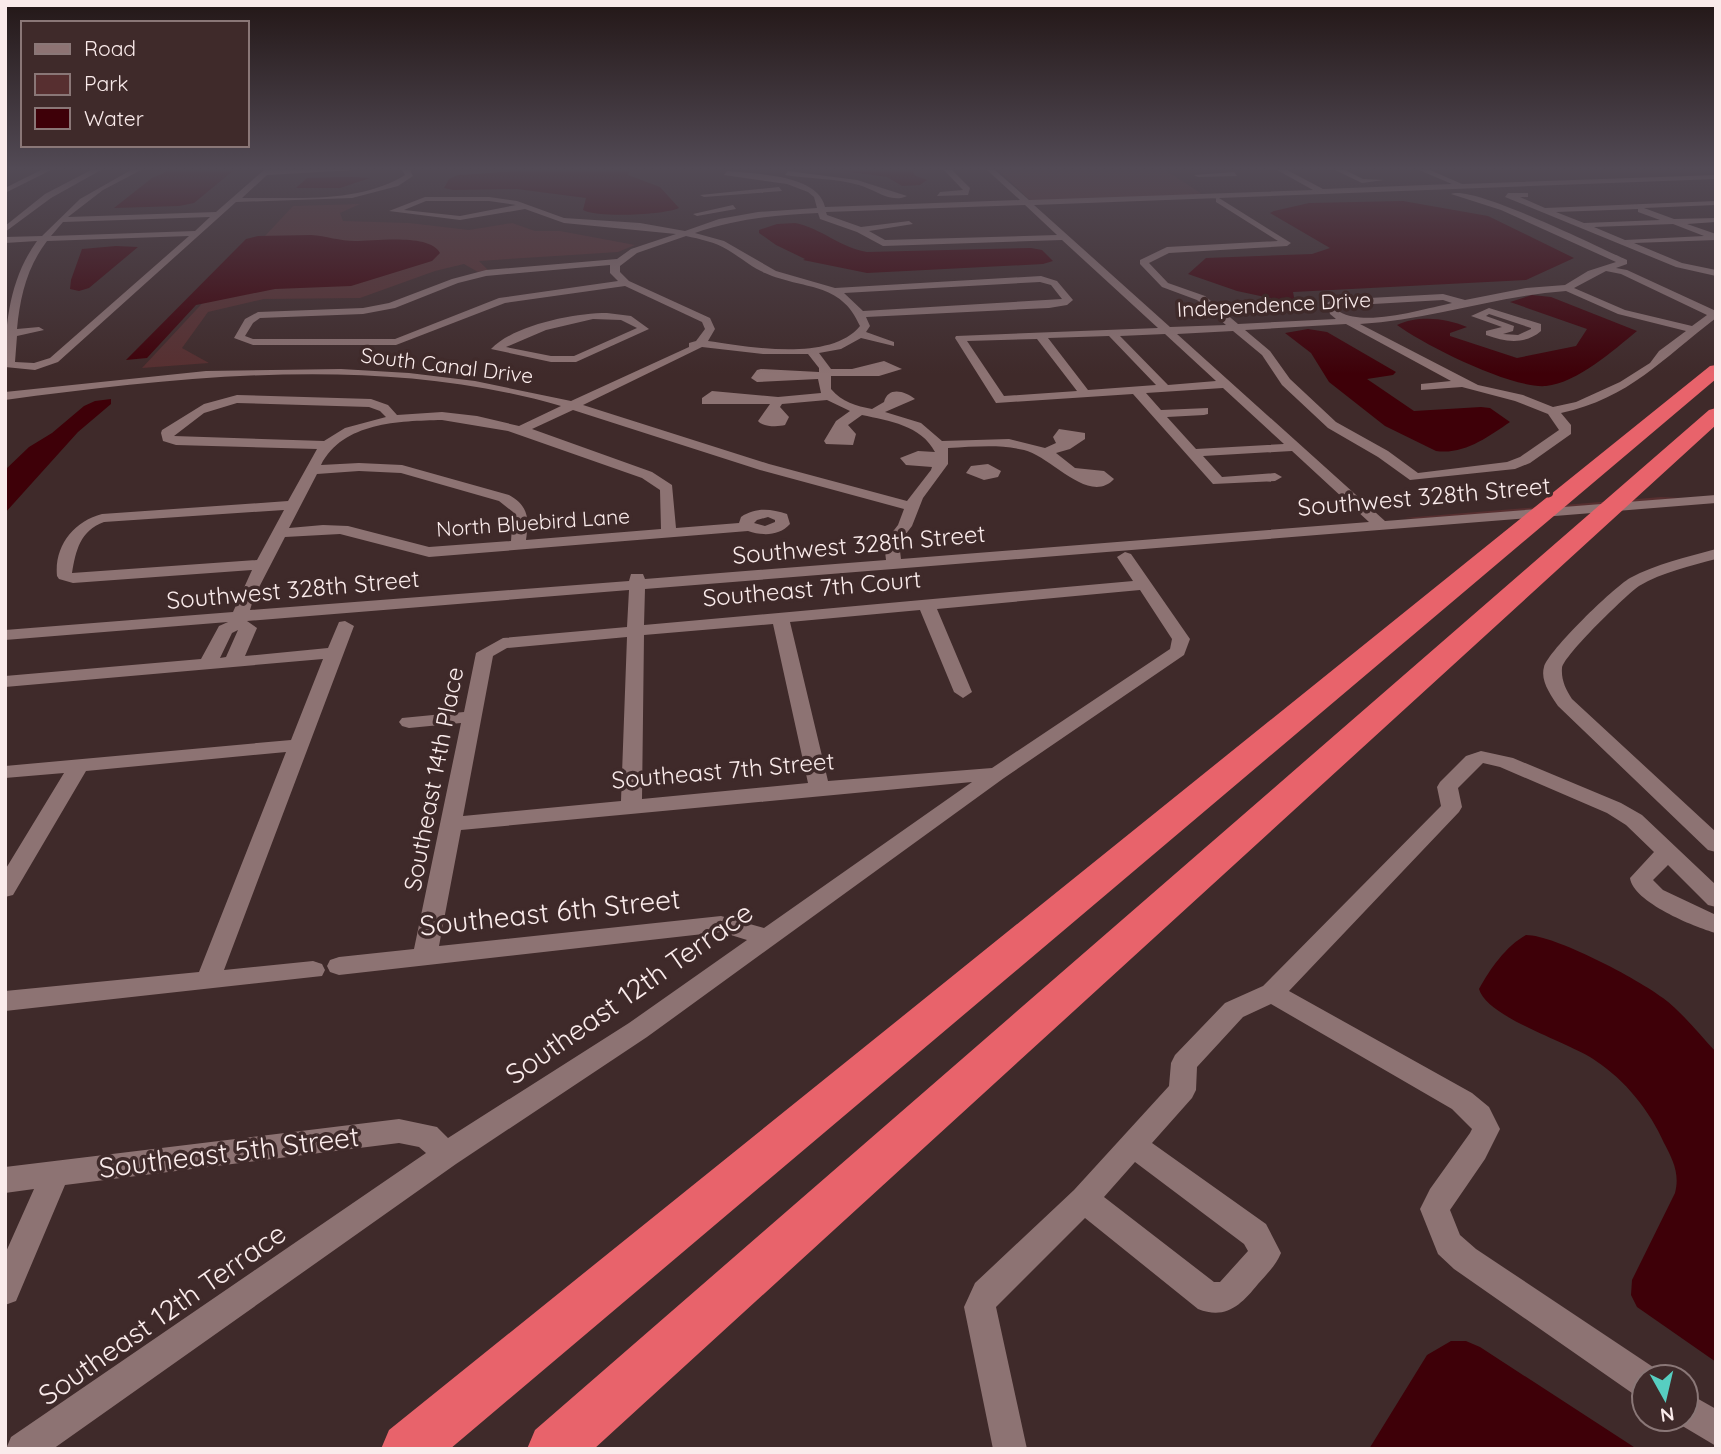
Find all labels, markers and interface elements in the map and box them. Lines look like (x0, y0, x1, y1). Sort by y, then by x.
legend (21, 21, 248, 147)
text: Road (84, 35, 136, 61)
text: Park (84, 70, 128, 96)
text: Water (84, 105, 144, 131)
street label: Independence Drive (1176, 286, 1372, 322)
street label: South Canal Drive (359, 342, 535, 388)
street label: Southwest 328th Street (1296, 470, 1552, 522)
street label: North Bluebird Lane (435, 502, 631, 542)
street label: Southwest 328th Street (731, 518, 987, 570)
street label: Southwest 328th Street (165, 563, 421, 615)
street label: Southeast 7th Court (701, 564, 922, 613)
street label: Southeast 14th Place (397, 664, 469, 893)
street label: Southeast 7th Street (610, 745, 836, 795)
street label: Southeast 6th Street (418, 880, 682, 943)
street label: Southeast 12th Terrace (498, 894, 759, 1091)
street label: Southeast 5th Street (97, 1118, 361, 1185)
street label: Southeast 12th Terrace (31, 1215, 292, 1412)
north arrow (1630, 1363, 1700, 1433)
text: N (1659, 1402, 1676, 1428)

